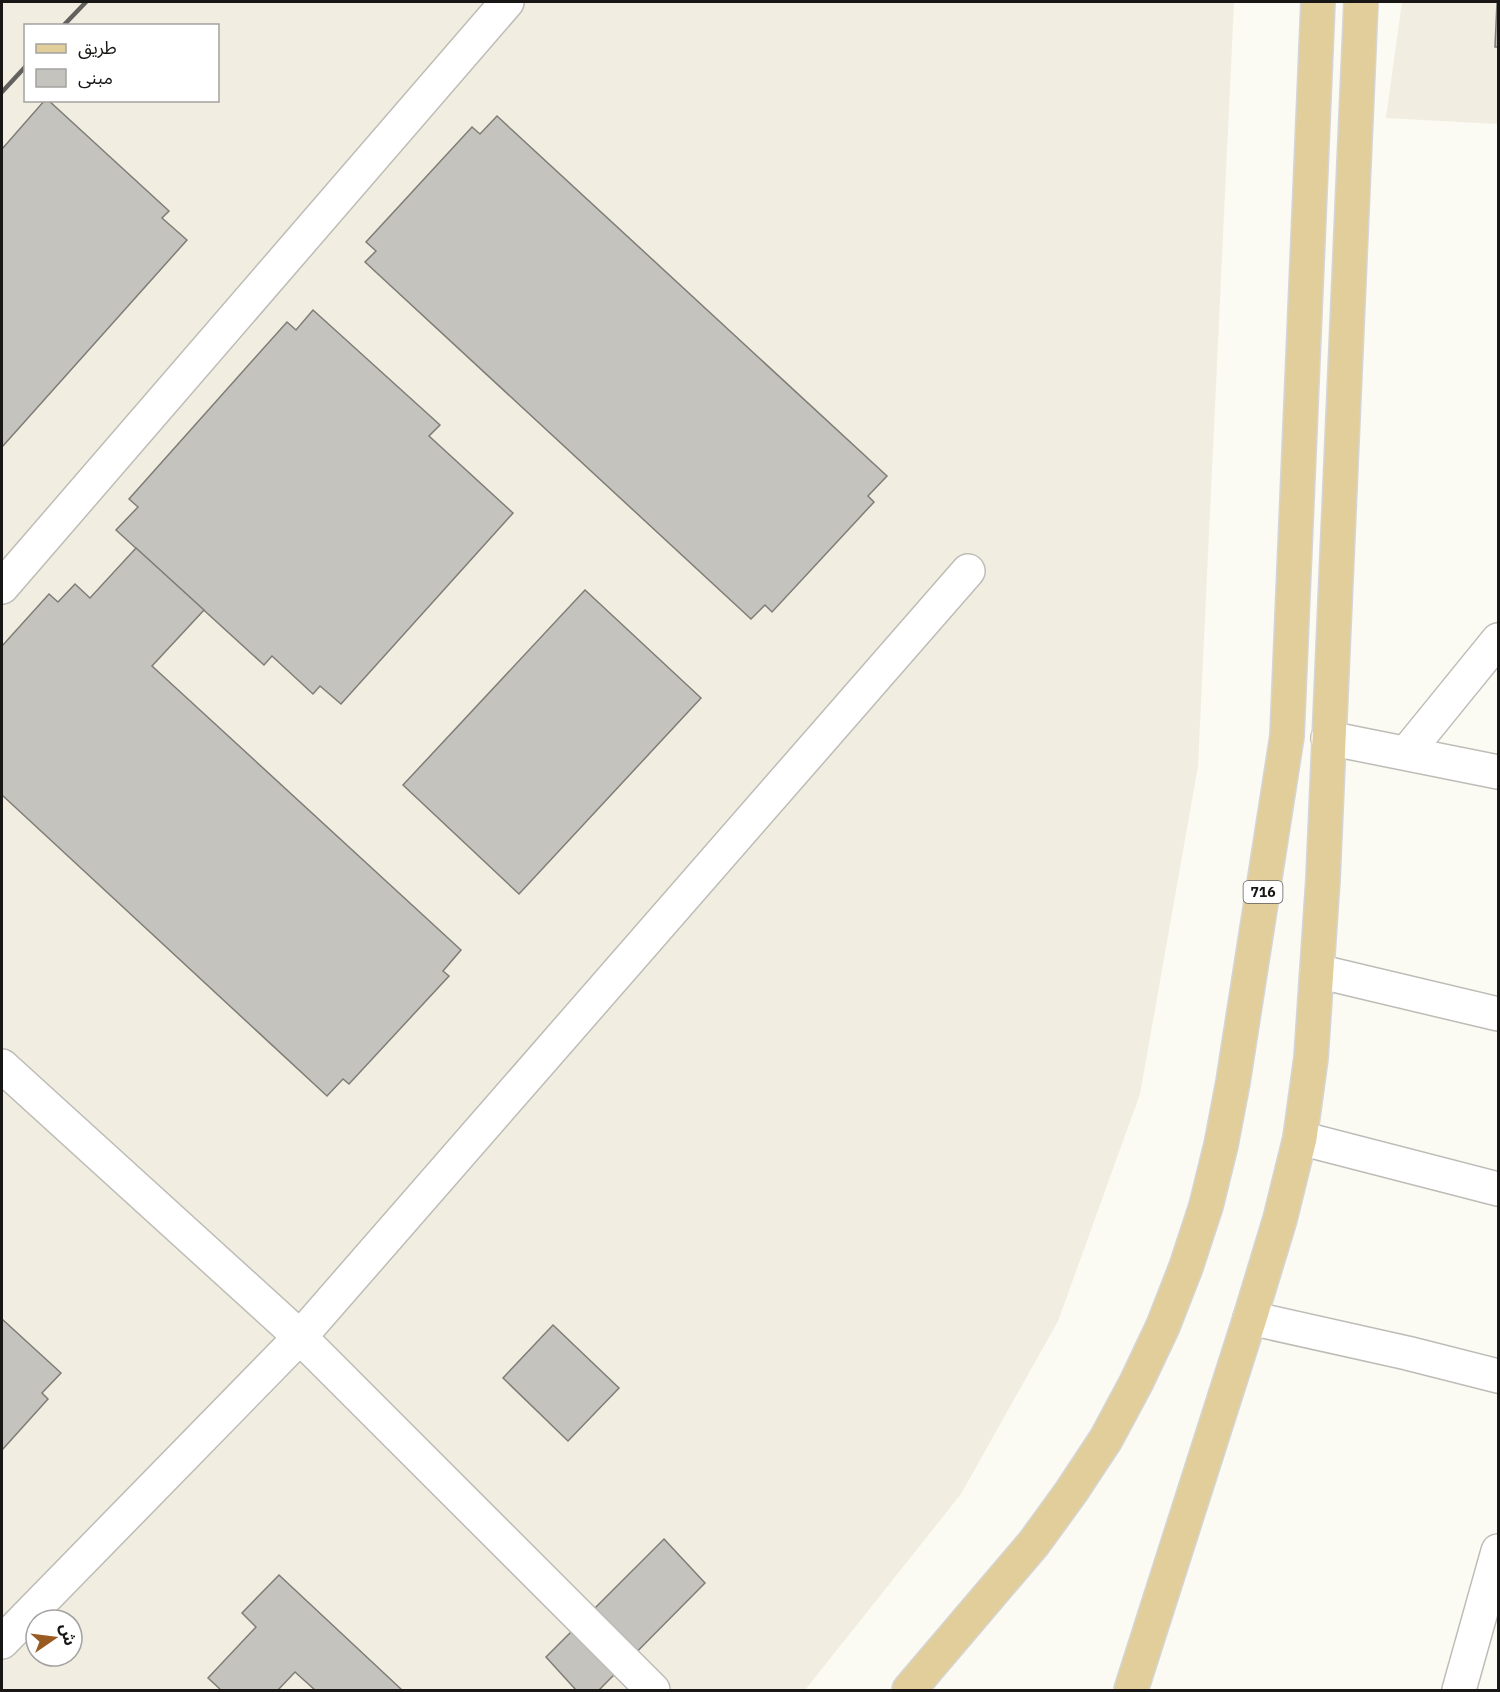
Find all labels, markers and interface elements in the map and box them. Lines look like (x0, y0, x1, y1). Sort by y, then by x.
legend (24, 24, 219, 102)
text: طريق (78, 36, 117, 59)
text: مبنى (78, 66, 113, 89)
road number: 716 (1244, 881, 1282, 903)
north arrow (24, 1608, 84, 1668)
text: ش (56, 1621, 81, 1648)

